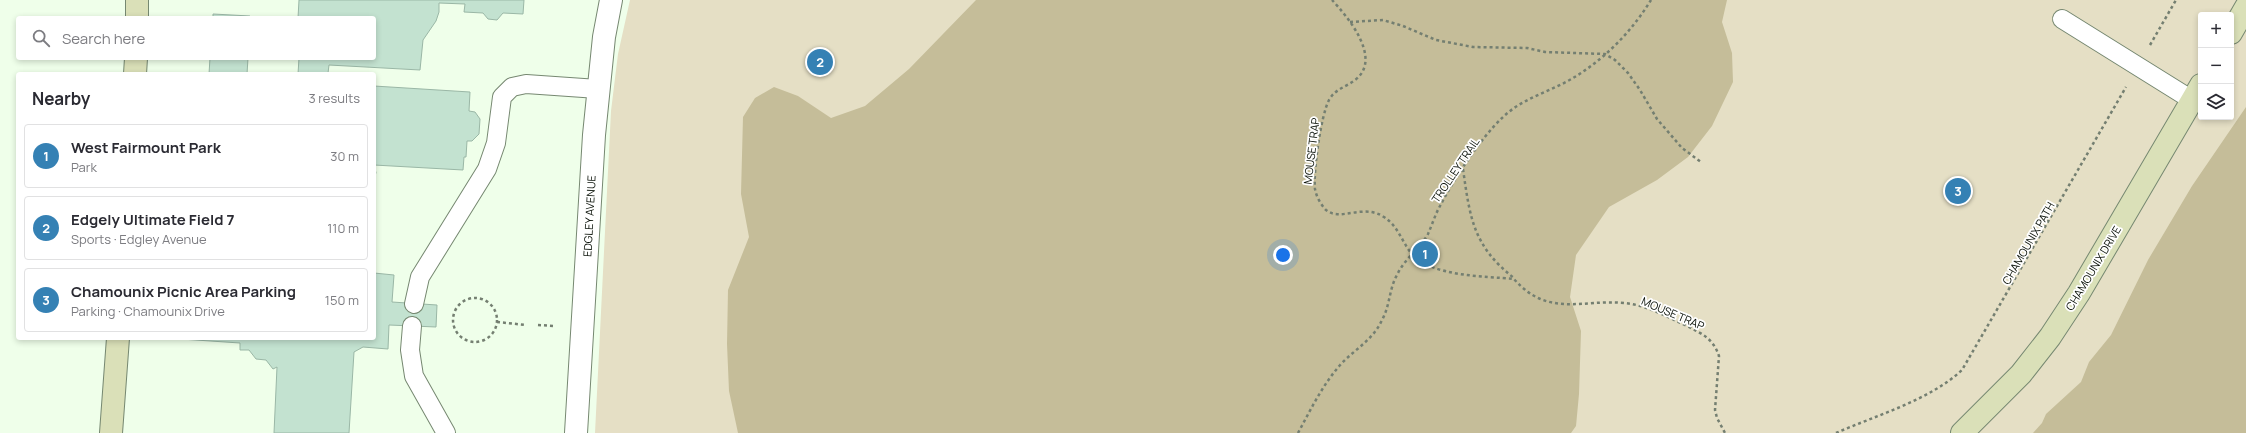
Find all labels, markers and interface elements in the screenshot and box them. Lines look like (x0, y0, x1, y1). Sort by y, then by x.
map controls (2198, 12, 2234, 120)
button: + (2198, 12, 2234, 48)
search box (16, 16, 376, 60)
icon: search (30, 27, 52, 49)
text: Search here (62, 28, 145, 49)
pin: 2 (807, 47, 833, 77)
button: − (2198, 48, 2234, 84)
button: layers (2198, 84, 2234, 120)
text: Nearby (32, 87, 90, 110)
text: 3 results (308, 89, 360, 107)
street label: MOUSE TRAP (1299, 117, 1323, 185)
street label: TROLLEY TRAIL (1428, 134, 1483, 205)
text: West Fairmount Park (71, 137, 221, 158)
text: 1 (43, 147, 49, 165)
text: 30 m (330, 147, 359, 165)
text: Park (71, 158, 97, 176)
street label: EDGLEY AVENUE (579, 175, 599, 257)
pin: 3 (1945, 176, 1971, 206)
street label: CHAMOUNIX PATH (1998, 199, 2058, 287)
text: Edgely Ultimate Field 7 (71, 209, 234, 230)
text: 2 (42, 219, 50, 237)
text: 110 m (327, 219, 359, 237)
street label: CHAMOUNIX DRIVE (2062, 223, 2124, 313)
text: Sports · Edgley Avenue (71, 230, 207, 248)
pin: 1 (1412, 239, 1438, 269)
your location (1273, 245, 1293, 265)
text: Chamounix Picnic Area Parking (71, 281, 296, 302)
text: 3 (42, 291, 50, 309)
text: 150 m (325, 291, 359, 309)
street label: MOUSE TRAP (1639, 293, 1707, 333)
text: Parking · Chamounix Drive (71, 302, 225, 320)

